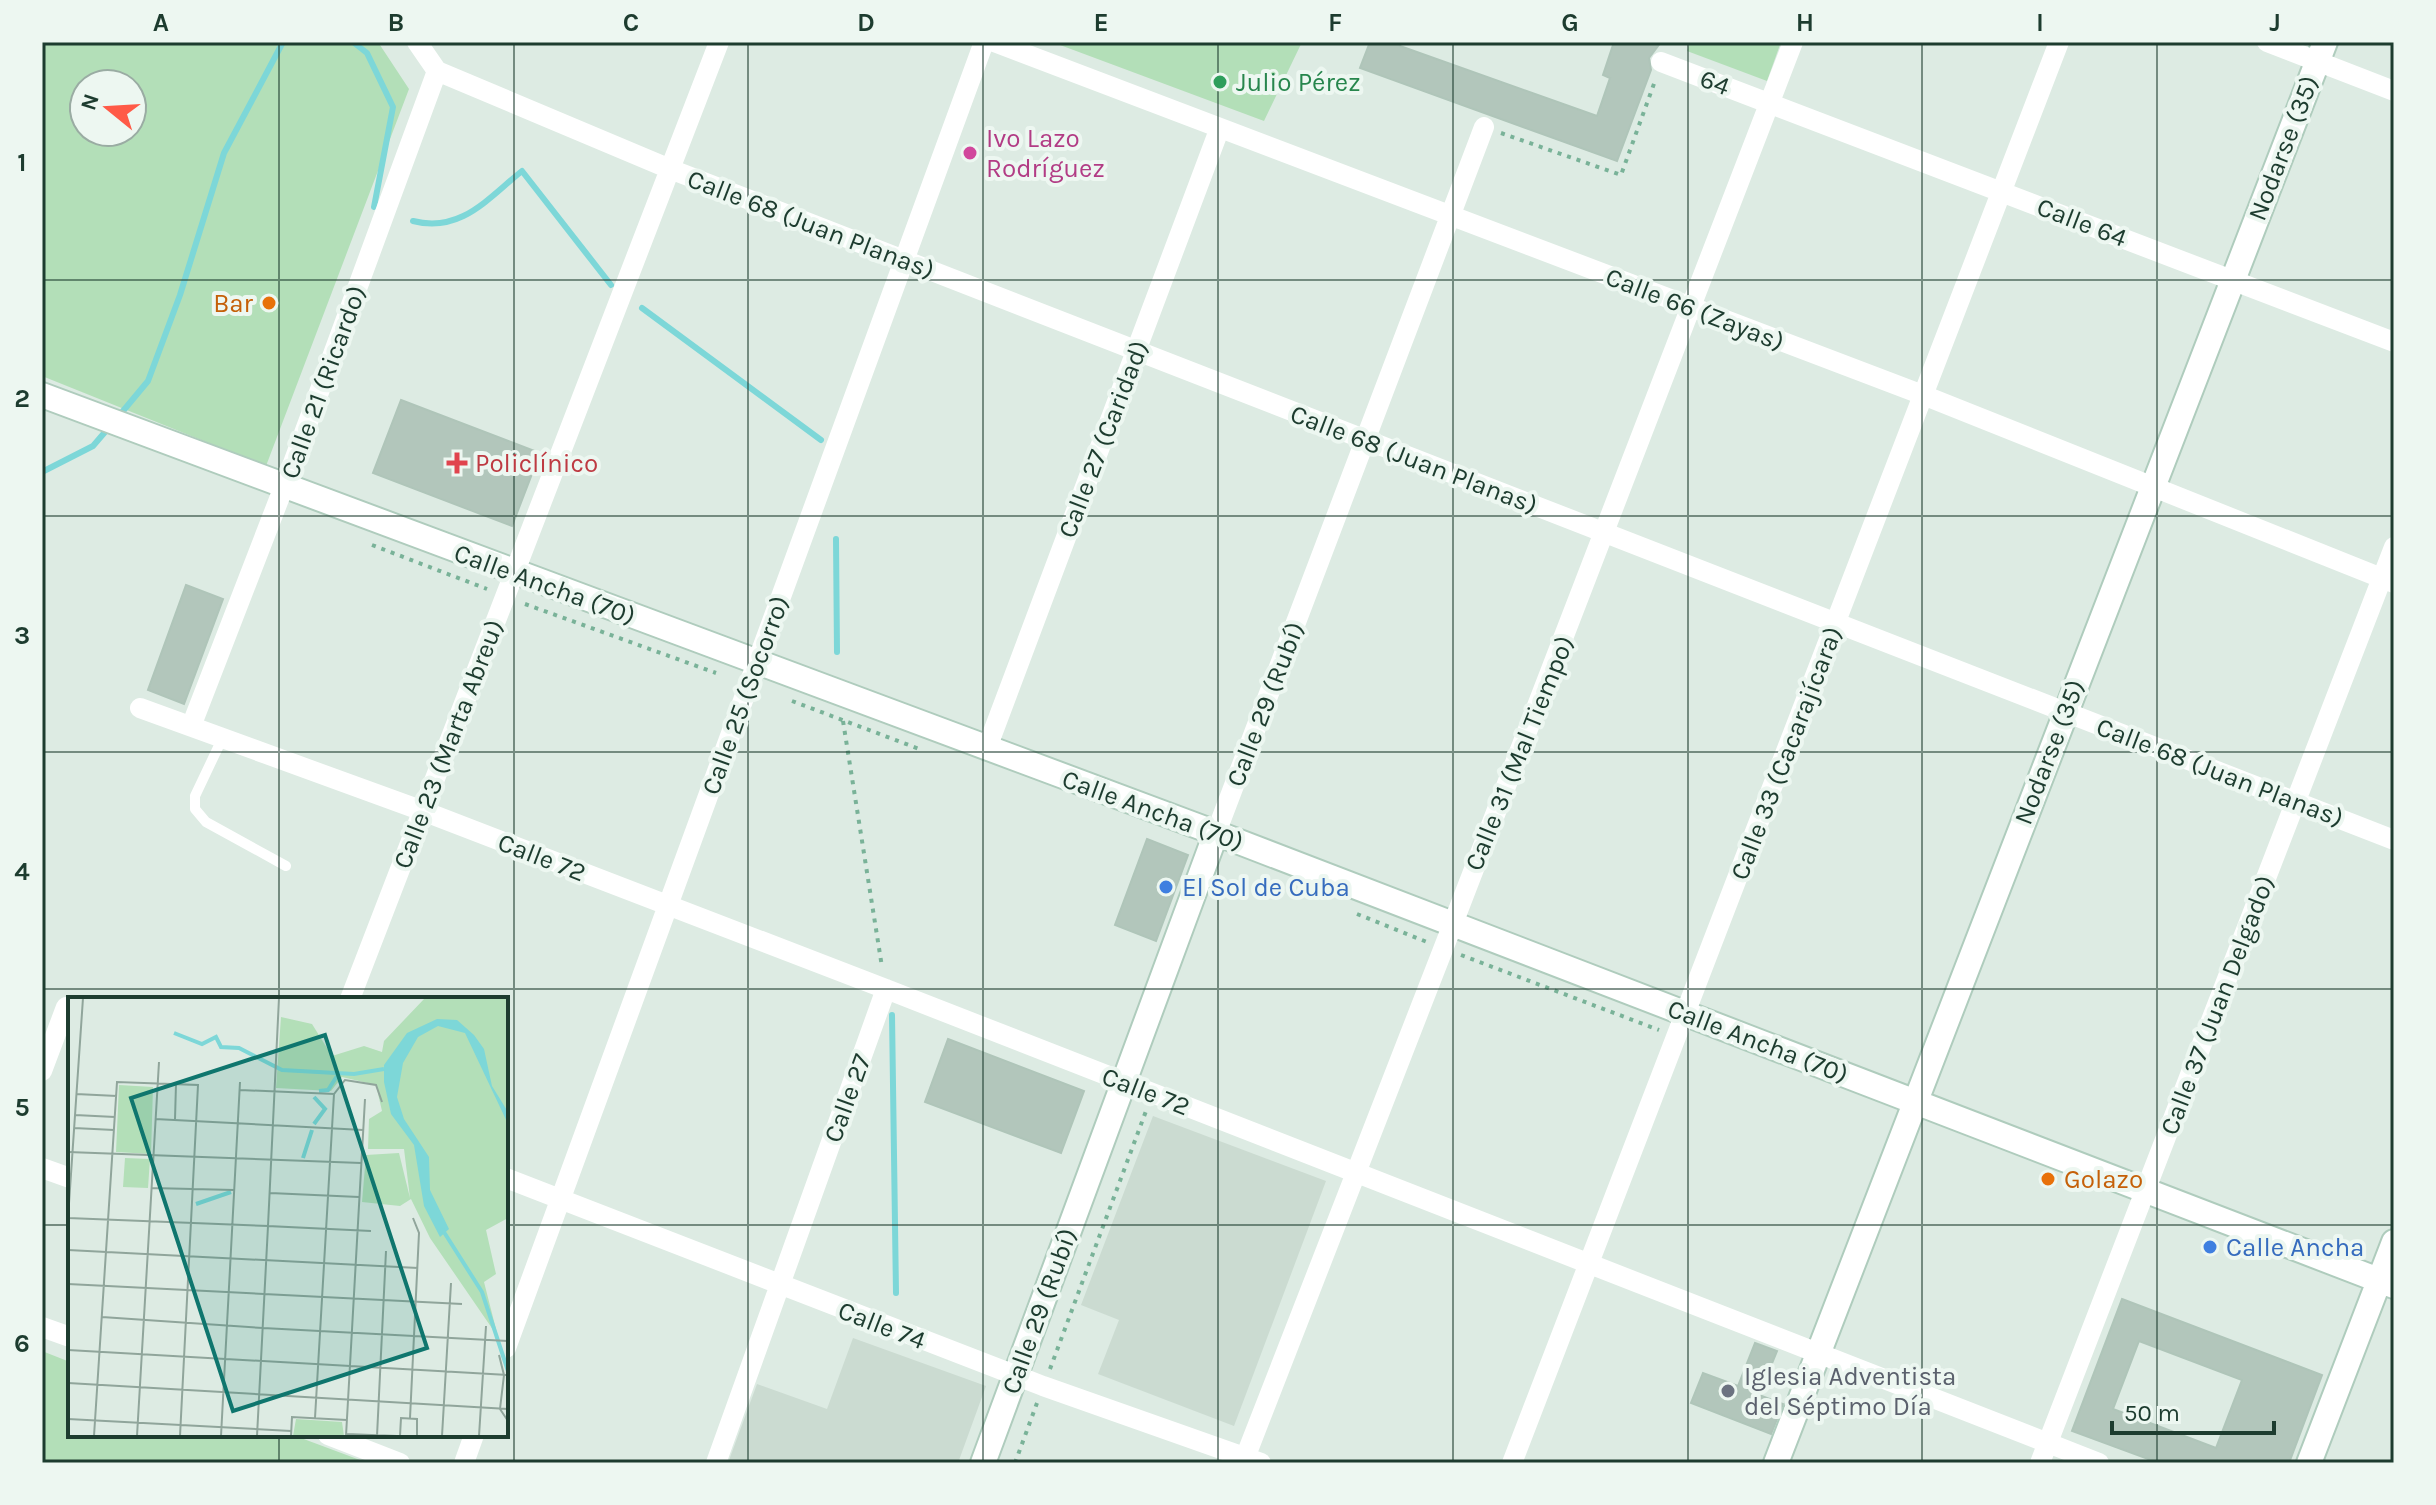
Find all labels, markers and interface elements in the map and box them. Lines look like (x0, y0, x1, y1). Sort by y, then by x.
text: A (153, 7, 169, 38)
text: B (388, 7, 404, 38)
text: C (623, 7, 639, 38)
text: D (857, 7, 875, 38)
text: E (1093, 7, 1109, 38)
text: F (1328, 7, 1342, 38)
text: G (1561, 7, 1579, 38)
text: H (1796, 7, 1814, 38)
text: I (2036, 7, 2044, 38)
text: J (2269, 7, 2281, 38)
street label: 64 (1696, 63, 1734, 102)
place label: Julio Pérez (1236, 67, 1360, 98)
north arrow (68, 68, 148, 148)
street label: Nodarse (35) (2242, 71, 2325, 225)
marker: Julio Pérez (1211, 73, 1229, 91)
text: N (75, 91, 105, 114)
place label: Ivo Lazo Rodríguez (986, 123, 1105, 184)
marker: Ivo Lazo Rodríguez (961, 144, 979, 162)
text: 1 (17, 147, 27, 178)
street label: Calle 68 (Juan Planas) (683, 163, 939, 286)
street label: Calle 64 (2033, 191, 2131, 254)
street label: Calle 66 (Zayas) (1601, 261, 1788, 358)
street label: Calle 21 (Ricardo) (274, 281, 373, 483)
place label: Bar (213, 288, 254, 319)
marker: Bar (260, 294, 278, 312)
street label: Calle 27 (Caridad) (1052, 336, 1155, 542)
text: 2 (14, 383, 30, 414)
street label: Calle 68 (Juan Planas) (1286, 398, 1542, 521)
place label: Policlínico (475, 448, 598, 479)
marker: Policlínico (446, 452, 468, 474)
street label: Calle Ancha (70) (450, 537, 640, 632)
street label: Calle 25 (Socorro) (695, 592, 796, 799)
street label: Calle 23 (Marta Abreu) (387, 615, 510, 873)
street label: Calle 29 (Rubí) (1220, 617, 1311, 791)
text: 3 (14, 620, 30, 651)
street label: Calle 33 (Cacarajícara) (1724, 622, 1849, 884)
street label: Calle 31 (Mal Tiempo) (1458, 631, 1581, 875)
street label: Nodarse (35) (2008, 675, 2091, 829)
street label: Calle 68 (Juan Planas) (2092, 711, 2348, 834)
street label: Calle Ancha (70) (1058, 763, 1248, 858)
street label: Calle 72 (493, 827, 590, 888)
text: 4 (14, 856, 30, 887)
street label: Calle 37 (Juan Delgado) (2154, 871, 2281, 1139)
place label: El Sol de Cuba (1182, 872, 1350, 903)
marker: El Sol de Cuba (1157, 878, 1175, 896)
street label: Calle Ancha (70) (1663, 993, 1852, 1090)
inset map (68, 997, 508, 1437)
street label: Calle 27 (817, 1050, 878, 1147)
street label: Calle 72 (1097, 1061, 1194, 1122)
text: 5 (14, 1092, 30, 1123)
place label: Golazo (2064, 1164, 2143, 1195)
marker: Golazo (2039, 1170, 2057, 1188)
street label: Calle 29 (Rubí) (995, 1224, 1084, 1398)
place label: Calle Ancha (2226, 1232, 2364, 1263)
marker: Calle Ancha (2201, 1238, 2219, 1256)
street label: Calle 74 (834, 1295, 930, 1356)
text: 6 (14, 1328, 30, 1359)
place label: Iglesia Adventista del Séptimo Día (1744, 1361, 1956, 1422)
marker: Iglesia Adventista del Séptimo Día (1719, 1382, 1737, 1400)
scale bar (2112, 1385, 2274, 1435)
text: 50 m (2124, 1399, 2180, 1427)

